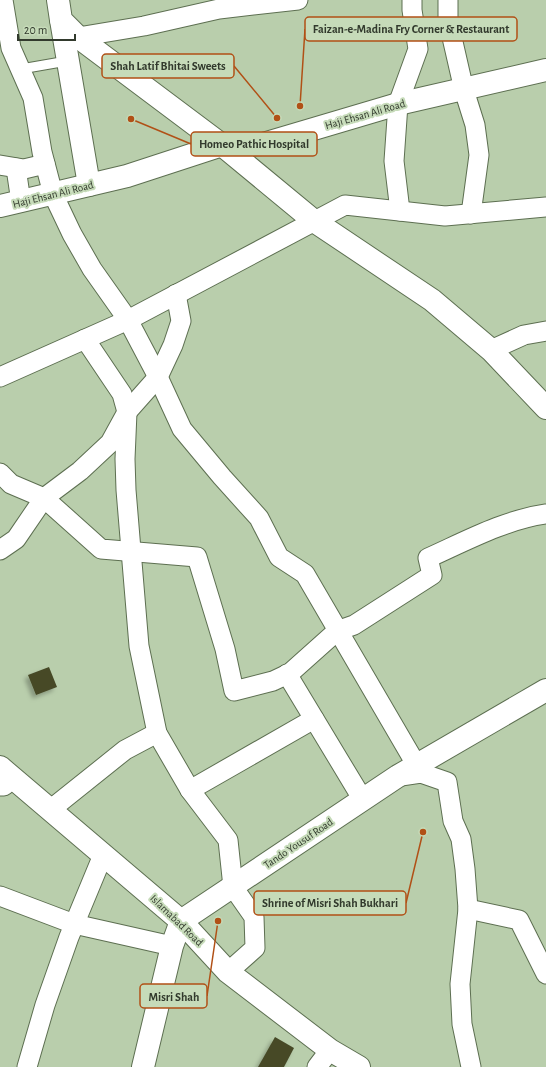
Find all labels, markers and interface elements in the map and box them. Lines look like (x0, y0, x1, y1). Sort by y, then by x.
scale bar (18, 16, 75, 42)
callout: Faizan-e-Madina Fry Corner & Restaurant (305, 17, 517, 41)
text: Faizan-e-Madina Fry Corner & Restaurant (313, 23, 509, 36)
text: 20 m (24, 24, 47, 36)
callout: Shah Latif Bhitai Sweets (102, 54, 234, 78)
text: Shah Latif Bhitai Sweets (110, 60, 226, 72)
street label: Haji Ehsan Ali Road (324, 98, 407, 131)
callout: Homeo Pathic Hospital (191, 132, 317, 156)
text: Homeo Pathic Hospital (199, 138, 309, 150)
street label: Haji Ehsan Ali Road (12, 179, 95, 210)
street label: Tando Yousuf Road (262, 816, 335, 871)
callout: Shrine of Misri Shah Bukhari (254, 891, 406, 915)
street label: Islamabad Road (148, 893, 205, 948)
text: Shrine of Misri Shah Bukhari (262, 897, 398, 909)
callout: Misri Shah (140, 984, 207, 1008)
text: Misri Shah (149, 991, 199, 1003)

